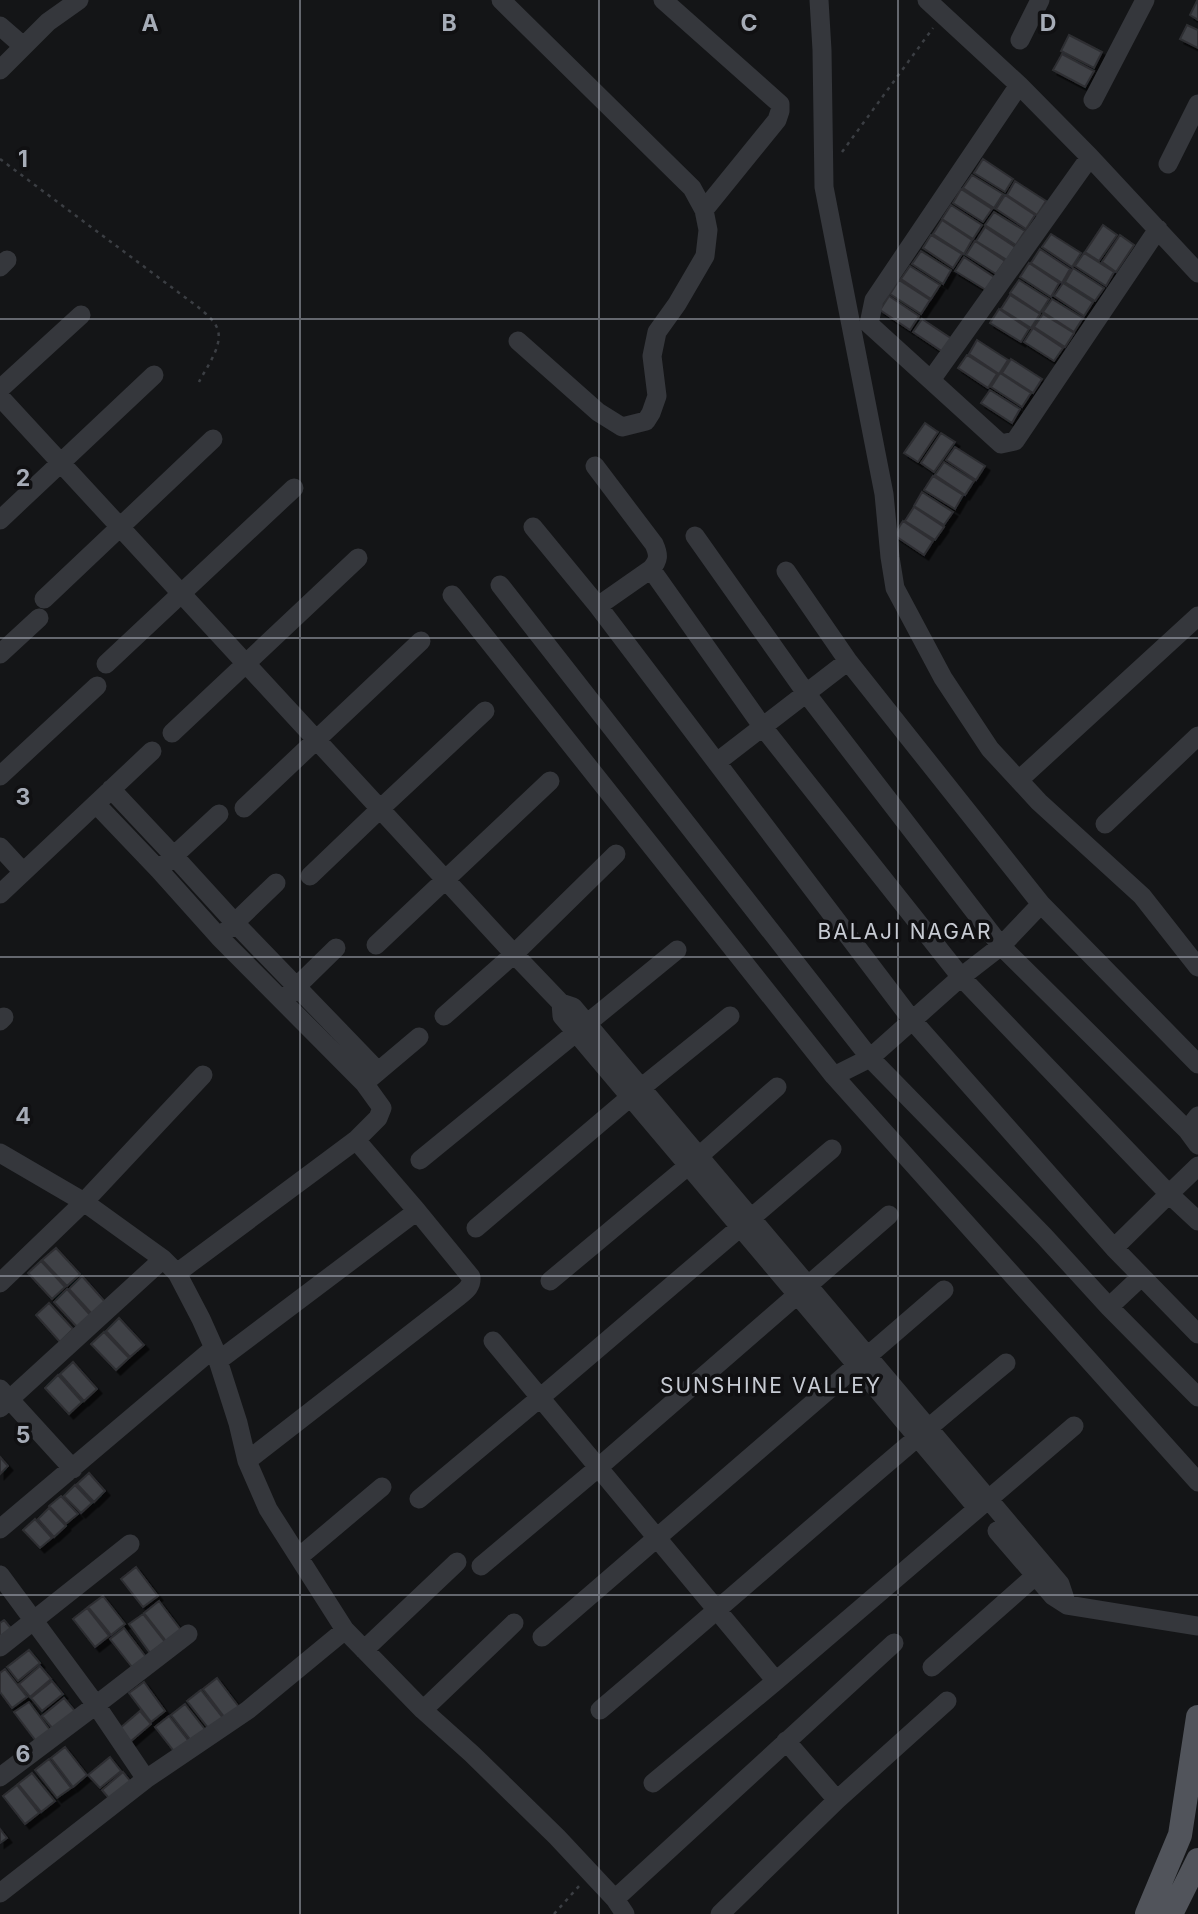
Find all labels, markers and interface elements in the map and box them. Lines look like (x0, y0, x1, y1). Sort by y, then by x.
text: A (141, 9, 159, 37)
text: B (441, 9, 457, 37)
text: C (740, 9, 758, 37)
text: D (1040, 9, 1056, 37)
text: 1 (18, 145, 28, 173)
text: 2 (16, 464, 30, 492)
text: 3 (16, 783, 30, 811)
district label: BALAJI NAGAR (818, 919, 992, 944)
text: 4 (15, 1102, 31, 1130)
district label: SUNSHINE VALLEY (660, 1373, 882, 1398)
text: 5 (16, 1421, 30, 1449)
text: 6 (16, 1740, 30, 1768)

